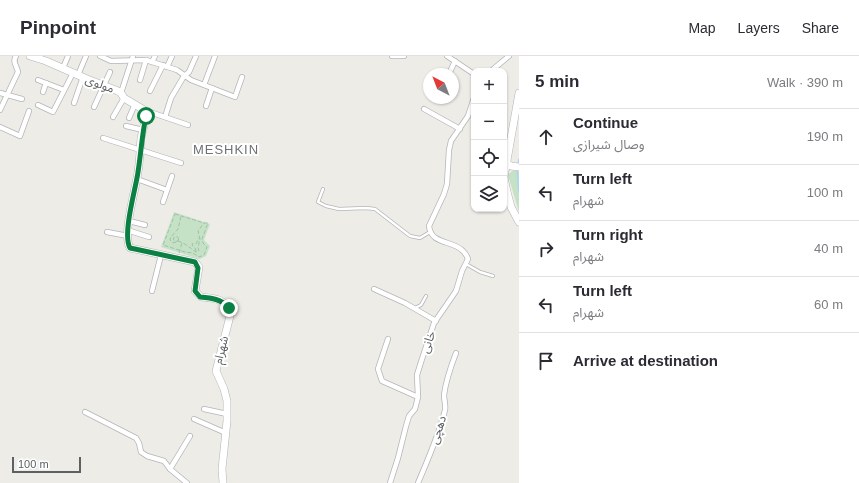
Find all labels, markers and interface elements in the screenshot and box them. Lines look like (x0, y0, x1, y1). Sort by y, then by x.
text: Pinpoint (20, 17, 96, 38)
text: Map (688, 20, 716, 36)
text: Layers (738, 20, 780, 36)
text: Share (802, 20, 839, 36)
north arrow (423, 68, 459, 104)
map controls (471, 68, 507, 212)
button: + (471, 68, 507, 104)
street label: مولوی (84, 72, 116, 96)
text: 5 min (535, 72, 579, 91)
text: Walk · 390 m (767, 75, 843, 90)
button: − (471, 104, 507, 140)
route start (137, 107, 155, 125)
text: Continue (573, 114, 638, 131)
icon: ahead (535, 126, 557, 148)
text: 190 m (807, 129, 843, 144)
text: وصال شیرازی (573, 137, 645, 152)
button: locate (471, 140, 507, 176)
district label: MESHKIN (193, 142, 259, 157)
text: Turn left (573, 170, 632, 187)
button: layers (471, 176, 507, 212)
icon: left (535, 182, 557, 204)
text: 100 m (807, 185, 843, 200)
text: شهرام (573, 193, 604, 208)
text: Turn right (573, 226, 643, 243)
icon: right (535, 238, 557, 260)
text: 40 m (814, 241, 843, 256)
text: شهرام (573, 249, 604, 264)
text: Turn left (573, 282, 632, 299)
icon: left (535, 294, 557, 316)
text: 60 m (814, 297, 843, 312)
route end (220, 299, 238, 317)
text: شهرام (573, 305, 604, 320)
street label: خانی (418, 329, 438, 355)
street label: شهرام (211, 334, 233, 366)
icon: arrive (535, 350, 557, 372)
text: Arrive at destination (573, 352, 718, 369)
street label: دهچی (427, 414, 450, 446)
scale bar (12, 455, 81, 474)
text: 100 m (18, 458, 49, 470)

